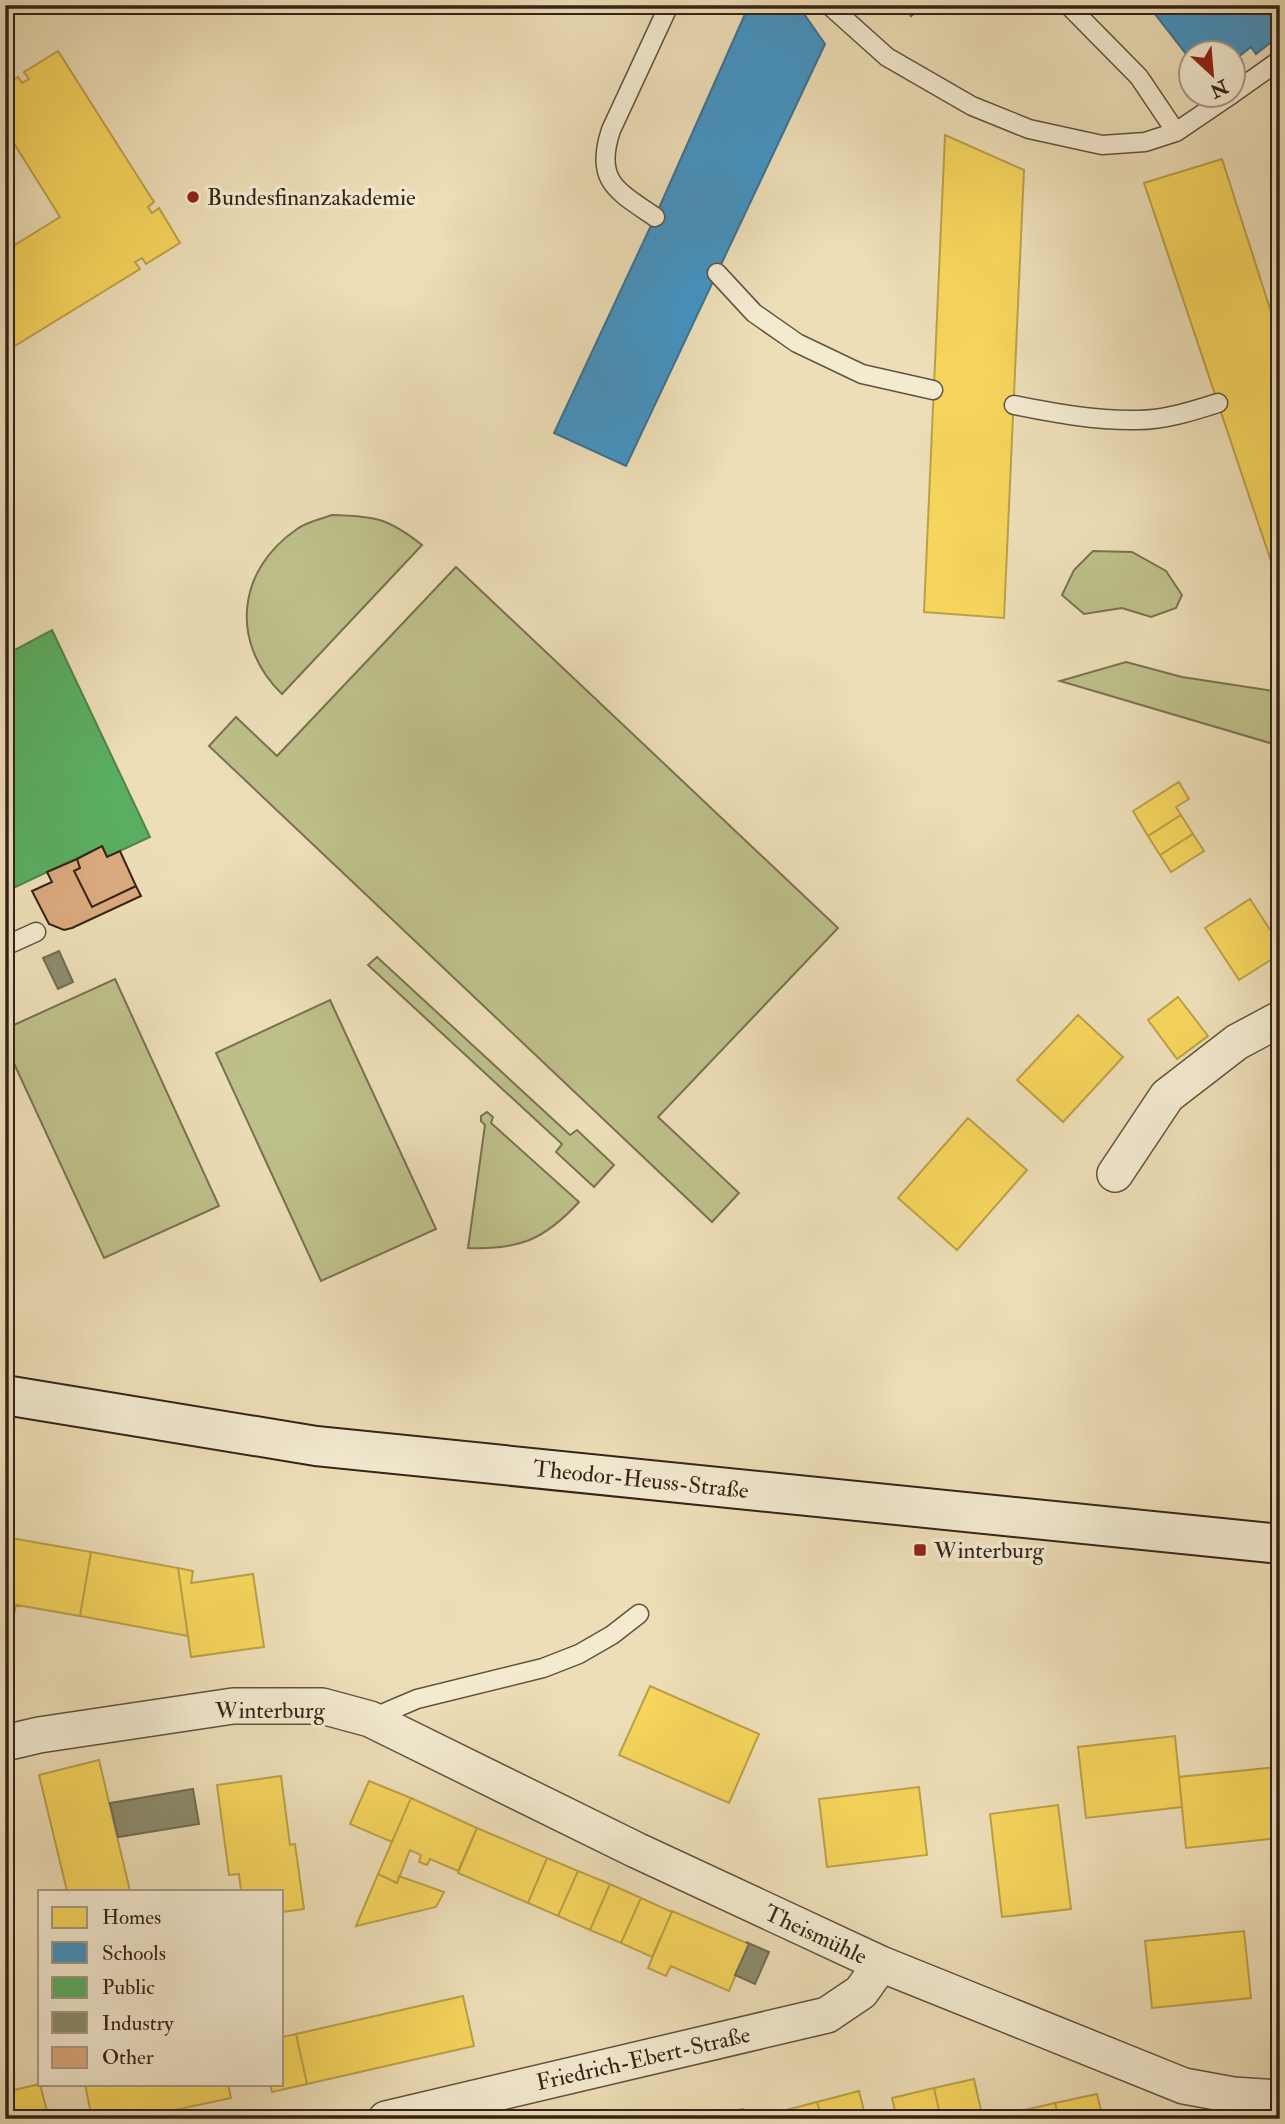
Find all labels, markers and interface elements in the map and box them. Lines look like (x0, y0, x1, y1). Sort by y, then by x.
north arrow (1176, 38, 1246, 108)
text: N (1205, 73, 1233, 103)
place label: Bundesfinanzakademie (207, 183, 416, 212)
marker: Bundesfinanzakademie (185, 189, 201, 205)
street label: Theodor-Heuss-Straße (532, 1454, 750, 1505)
place label: Winterburg (933, 1536, 1044, 1565)
marker: Winterburg (912, 1542, 928, 1558)
street label: Winterburg (214, 1696, 326, 1725)
legend (38, 1890, 284, 2086)
street label: Theismühle (760, 1898, 872, 1971)
text: Homes (102, 1904, 161, 1931)
text: Schools (102, 1940, 166, 1967)
text: Public (102, 1974, 155, 2001)
text: Industry (102, 2010, 174, 2037)
street label: Friedrich-Ebert-Straße (533, 2020, 753, 2097)
text: Other (102, 2044, 154, 2071)

